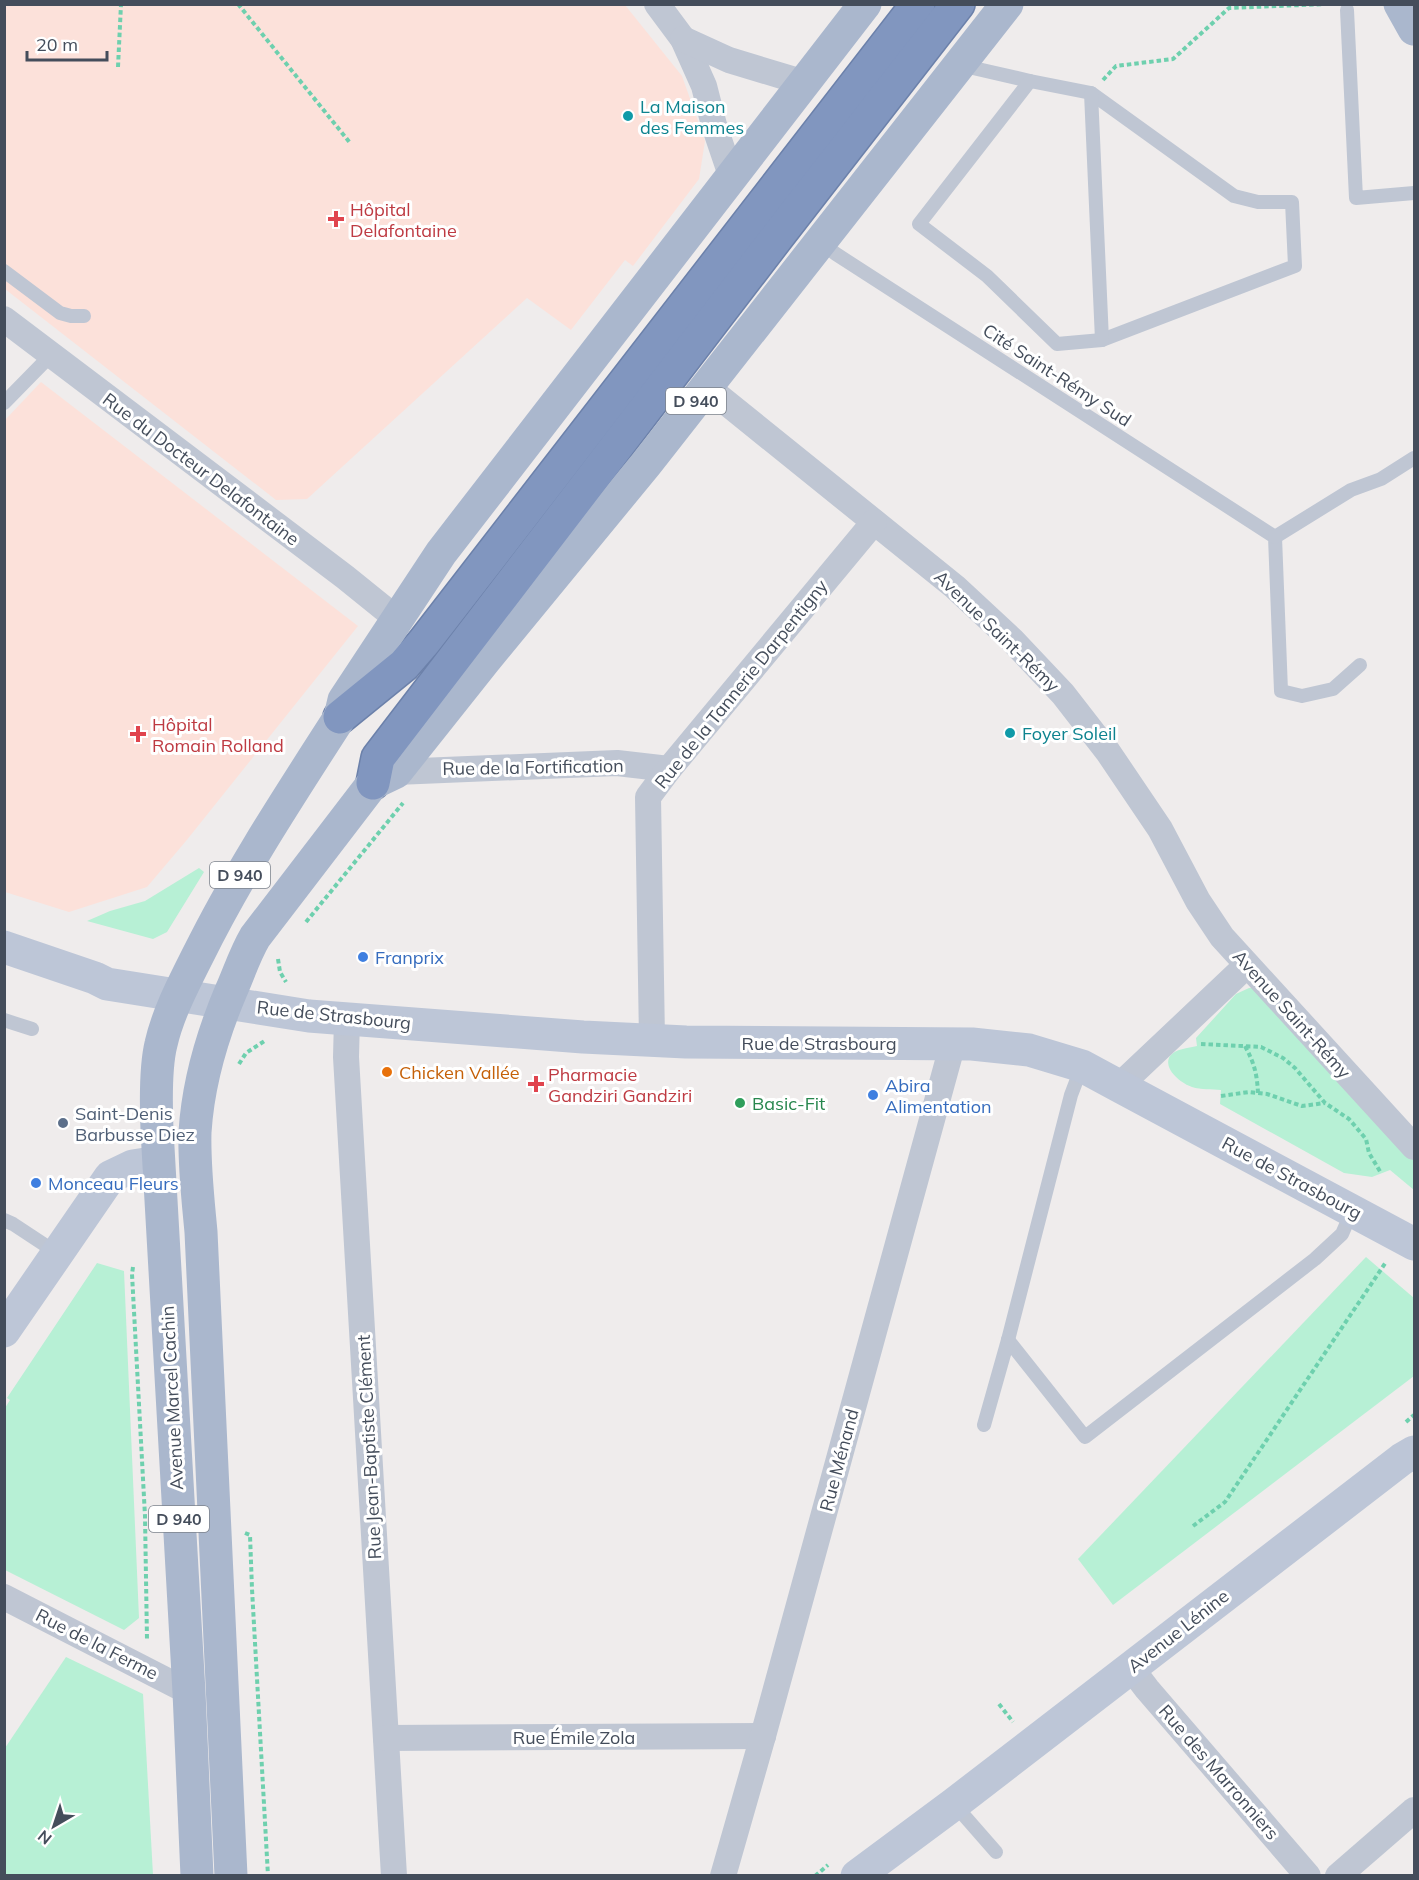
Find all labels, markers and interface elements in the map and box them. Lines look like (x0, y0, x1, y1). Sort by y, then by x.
scale bar (27, 24, 106, 62)
text: 20 m (36, 33, 78, 56)
place label: La Maison des Femmes (640, 95, 744, 139)
marker: La Maison des Femmes (621, 109, 635, 123)
place label: Hôpital Delafontaine (350, 198, 457, 242)
marker: Hôpital Delafontaine (327, 210, 345, 228)
street label: Cité Saint-Rémy Sud (978, 318, 1136, 432)
street label: Rue du Docteur Delafontaine (98, 388, 304, 550)
road number: D 940 (666, 388, 726, 414)
street label: Avenue Saint-Rémy (930, 565, 1065, 697)
street label: Rue de la Tannerie Darpentigny (650, 575, 833, 793)
place label: Hôpital Romain Rolland (152, 713, 284, 757)
place label: Foyer Soleil (1022, 722, 1117, 745)
marker: Hôpital Romain Rolland (129, 725, 147, 743)
marker: Foyer Soleil (1003, 726, 1017, 740)
street label: Rue de la Fortification (442, 754, 624, 780)
road number: D 940 (210, 862, 270, 888)
street label: Avenue Saint-Rémy (1228, 945, 1356, 1083)
place label: Franprix (375, 946, 444, 969)
marker: Franprix (356, 950, 370, 964)
street label: Rue de Strasbourg (256, 995, 412, 1035)
street label: Rue de Strasbourg (741, 1032, 897, 1055)
place label: Chicken Vallée (399, 1061, 520, 1084)
place label: Pharmacie Gandziri Gandziri (548, 1063, 692, 1107)
marker: Chicken Vallée (380, 1065, 394, 1079)
place label: Abira Alimentation (885, 1074, 991, 1118)
marker: Pharmacie Gandziri Gandziri (529, 1077, 543, 1091)
marker: Abira Alimentation (866, 1088, 880, 1102)
place label: Basic-Fit (752, 1092, 825, 1115)
marker: Basic-Fit (733, 1096, 747, 1110)
place label: Saint-Denis Barbusse Diez (75, 1102, 195, 1146)
marker: Saint-Denis Barbusse Diez (56, 1116, 70, 1130)
street label: Rue de Strasbourg (1218, 1131, 1366, 1225)
place label: Monceau Fleurs (48, 1172, 179, 1195)
marker: Monceau Fleurs (29, 1176, 43, 1190)
street label: Avenue Marcel Cachin (156, 1305, 188, 1491)
street label: Rue Jean-Baptiste Clément (352, 1334, 386, 1560)
street label: Rue Ménand (814, 1406, 864, 1514)
road number: D 940 (149, 1506, 209, 1532)
street label: Avenue Lénine (1123, 1584, 1233, 1678)
street label: Rue de la Ferme (32, 1603, 162, 1685)
street label: Rue des Marronniers (1154, 1700, 1284, 1844)
street label: Rue Émile Zola (513, 1726, 635, 1749)
north arrow (24, 1796, 84, 1856)
text: N (34, 1826, 56, 1849)

